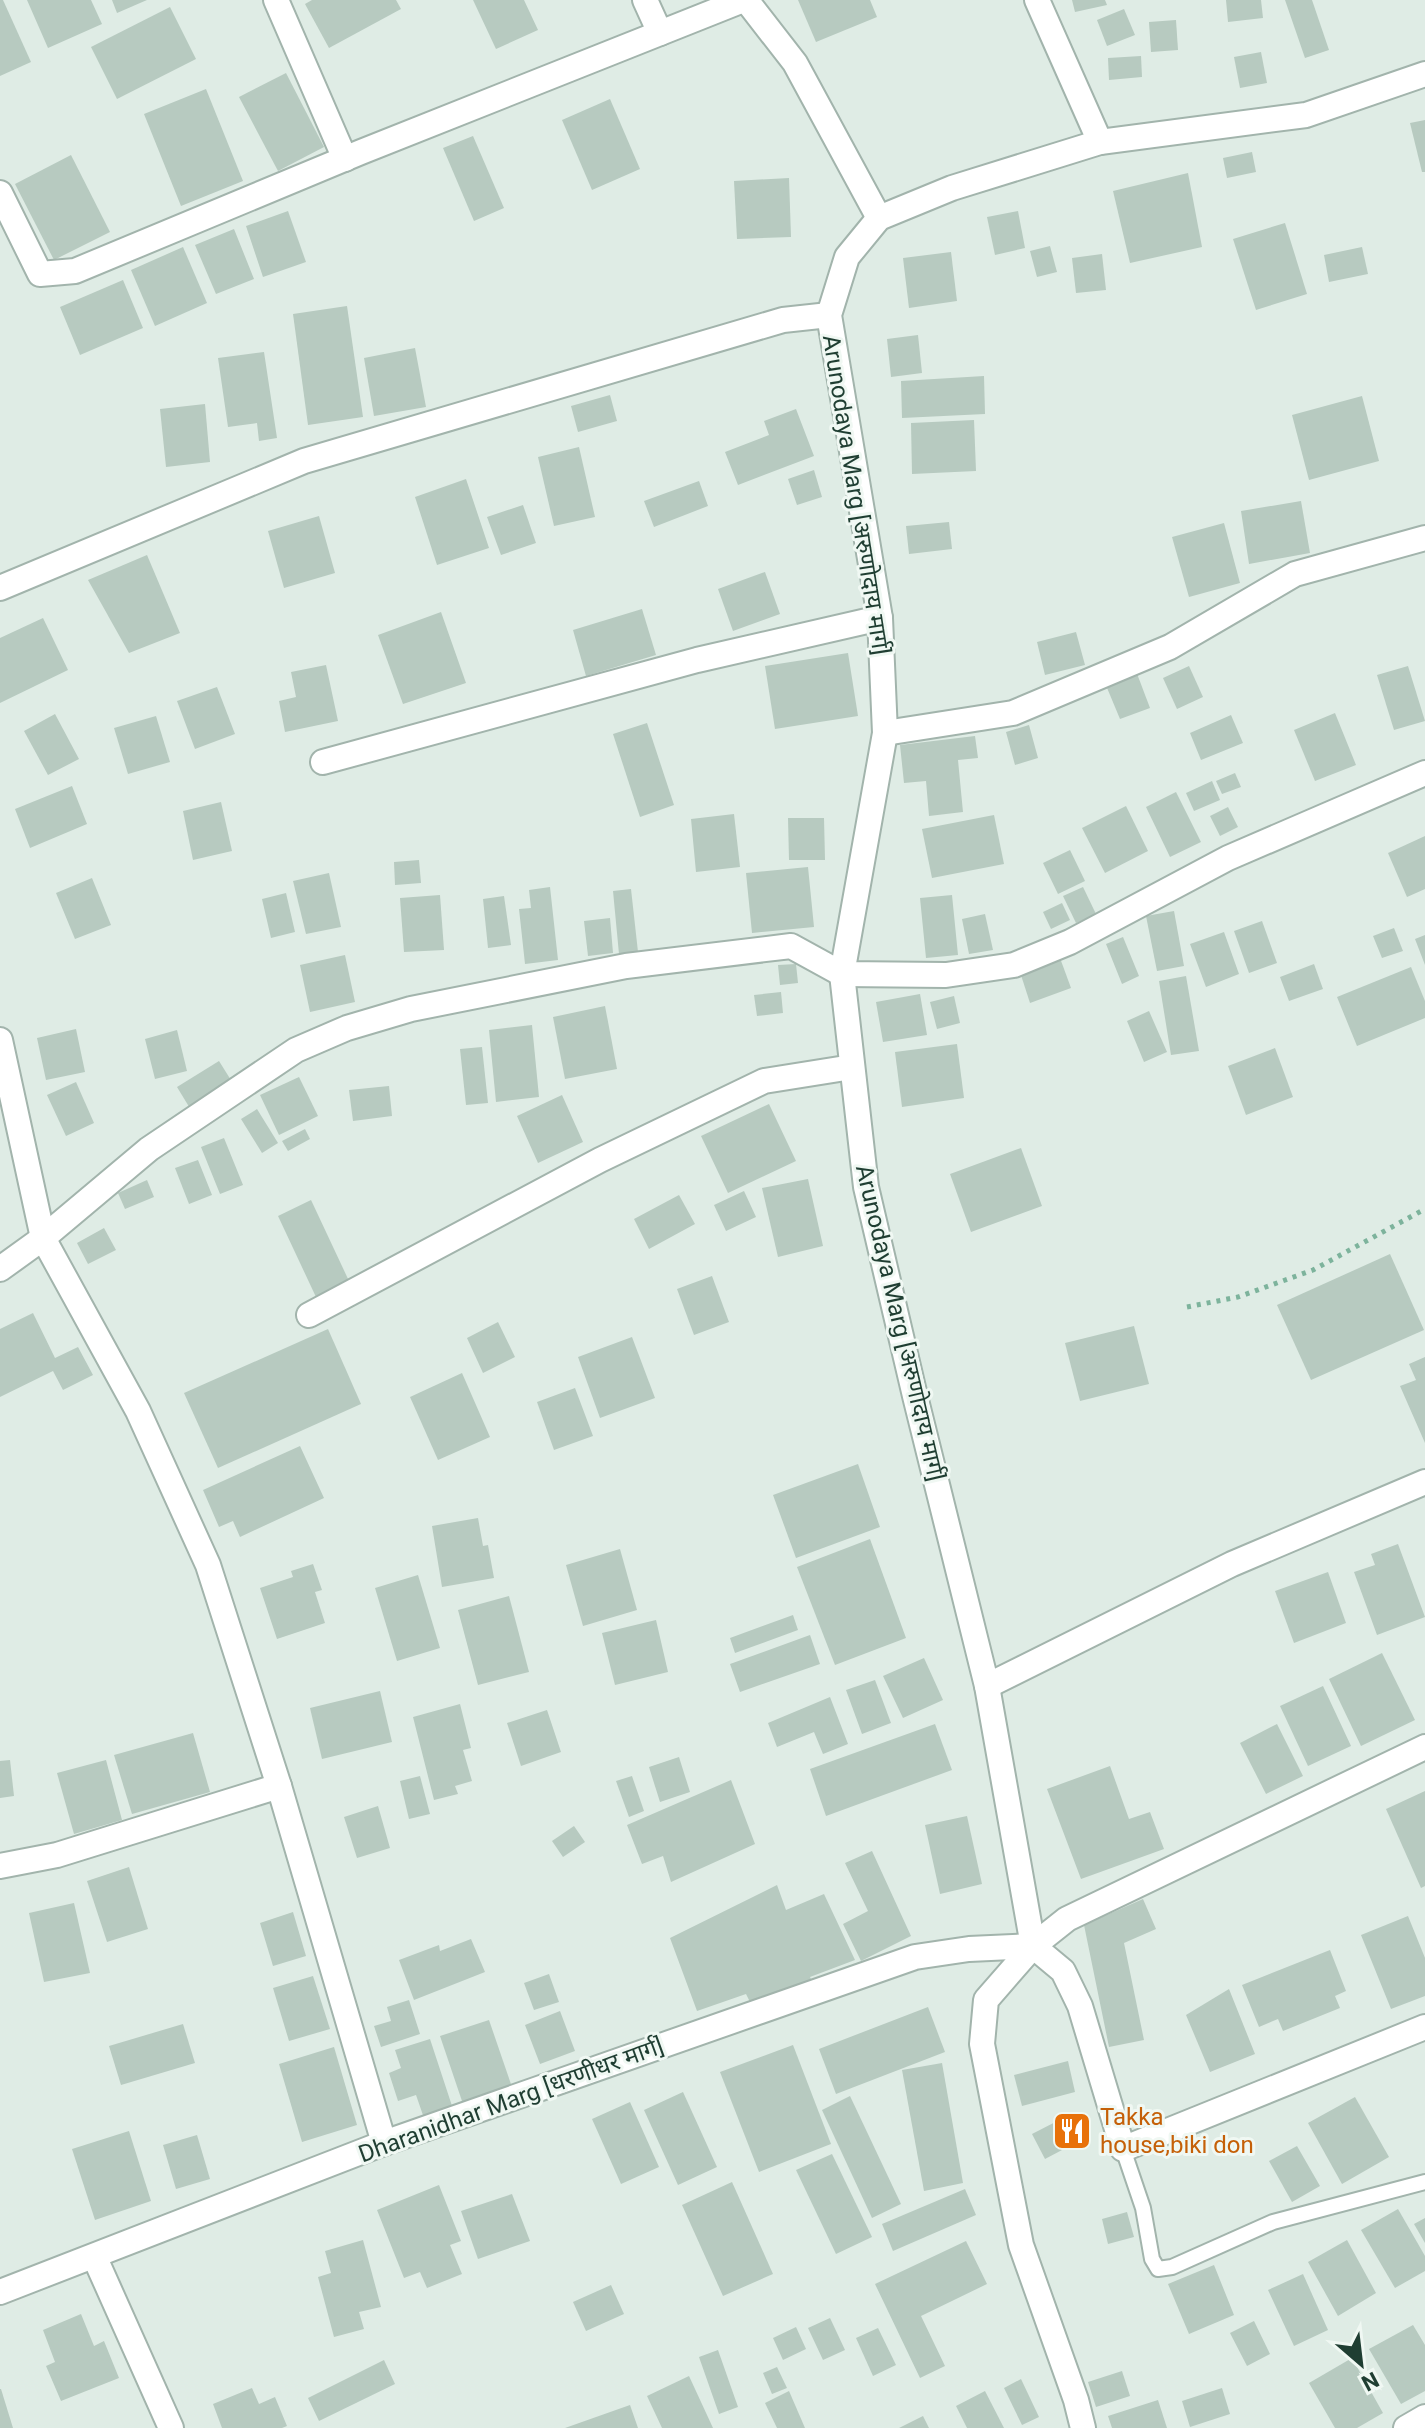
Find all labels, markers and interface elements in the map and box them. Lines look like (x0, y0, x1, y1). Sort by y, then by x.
street label: Arunodaya Marg [अरुणोदा‍य मार्ग] (817, 333, 895, 657)
street label: Arunodaya Marg [अरुणोदा‍य मार्ग] (850, 1162, 950, 1484)
street label: Dharanidhar Marg [धरणीधर मार्ग] (355, 2032, 667, 2168)
place label: Takka house,biki don (1100, 2103, 1254, 2159)
restaurant icon: Takka house,biki don (1051, 2110, 1093, 2152)
north arrow (1321, 2324, 1401, 2404)
text: N (1357, 2367, 1383, 2396)

